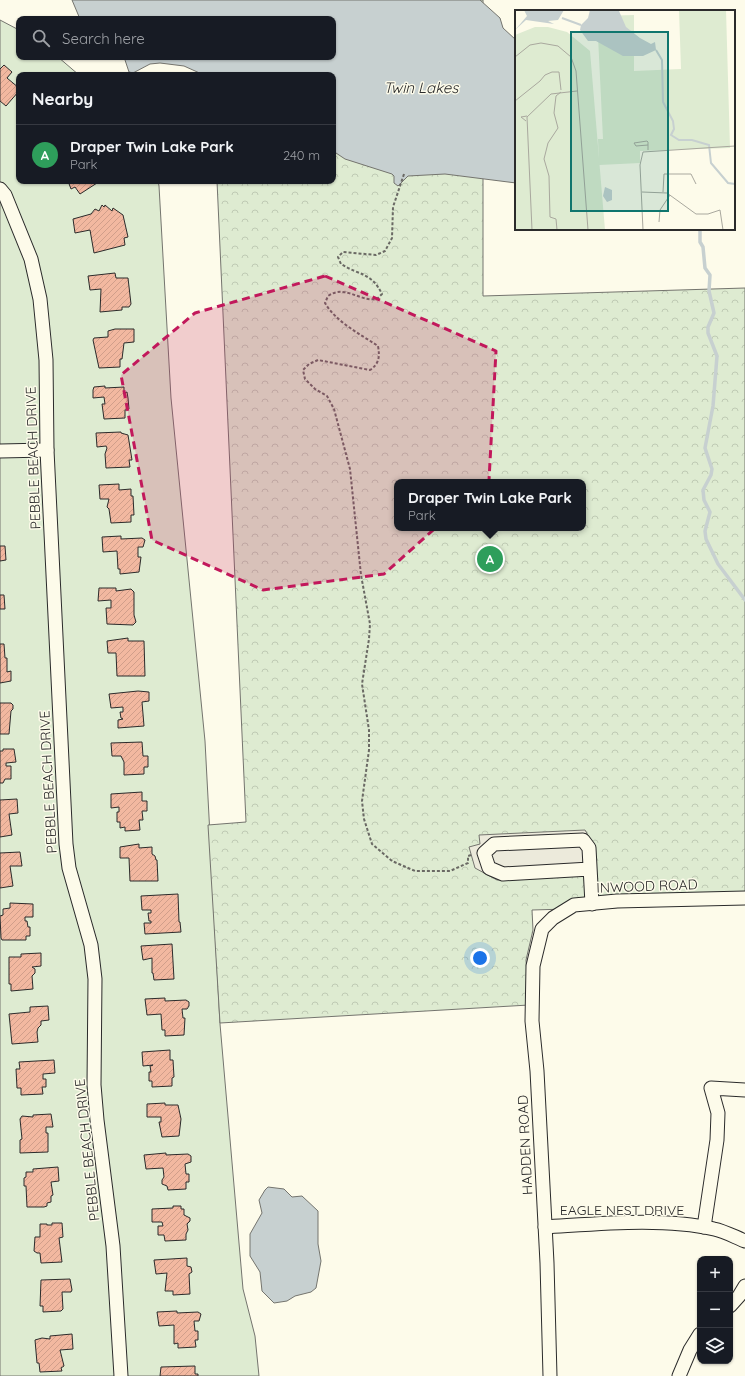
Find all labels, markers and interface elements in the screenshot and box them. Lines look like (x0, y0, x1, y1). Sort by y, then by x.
inset map (515, 10, 735, 230)
search box (16, 16, 336, 60)
icon: search (30, 27, 52, 49)
text: Search here (62, 29, 145, 48)
water label: Twin Lakes (384, 78, 459, 97)
text: Nearby (32, 88, 93, 109)
text: Draper Twin Lake Park (70, 137, 234, 156)
text: A (41, 147, 49, 163)
text: 240 m (283, 147, 320, 163)
text: Park (70, 156, 98, 172)
street label: PEBBLE BEACH DRIVE (22, 386, 44, 530)
popup (394, 479, 586, 531)
text: Draper Twin Lake Park (408, 488, 572, 507)
text: Park (408, 507, 436, 523)
pin: A (477, 544, 503, 574)
street label: PEBBLE BEACH DRIVE (35, 710, 61, 854)
street label: INWOOD ROAD (596, 875, 698, 897)
your location (470, 948, 490, 968)
street label: PEBBLE BEACH DRIVE (71, 1078, 103, 1222)
street label: HADDEN ROAD (513, 1094, 537, 1196)
street label: EAGLE NEST DRIVE (560, 1201, 684, 1219)
map controls (697, 1256, 733, 1364)
button: + (697, 1256, 733, 1292)
button: − (697, 1292, 733, 1328)
button: layers (697, 1328, 733, 1364)

